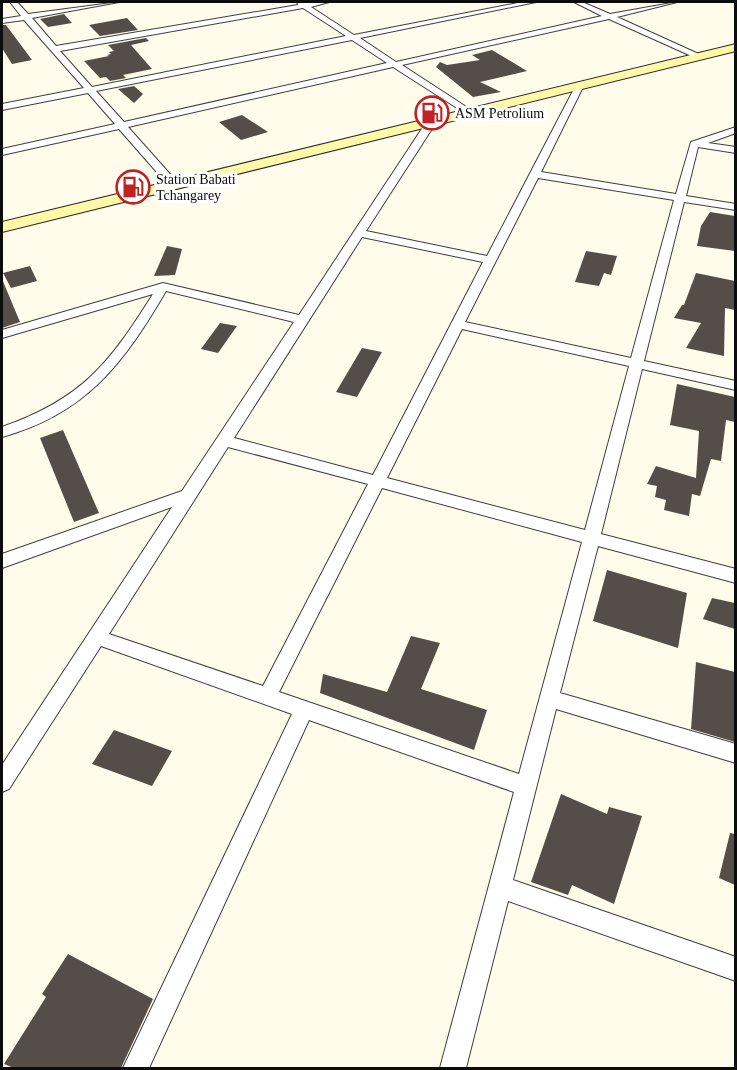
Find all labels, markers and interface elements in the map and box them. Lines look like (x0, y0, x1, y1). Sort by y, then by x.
fuel station icon: ASM Petrolium (414, 95, 450, 131)
place label: ASM Petrolium (455, 106, 544, 121)
fuel station icon: Station Babati Tchangarey (115, 169, 151, 205)
place label: Station Babati Tchangarey (156, 172, 236, 203)

